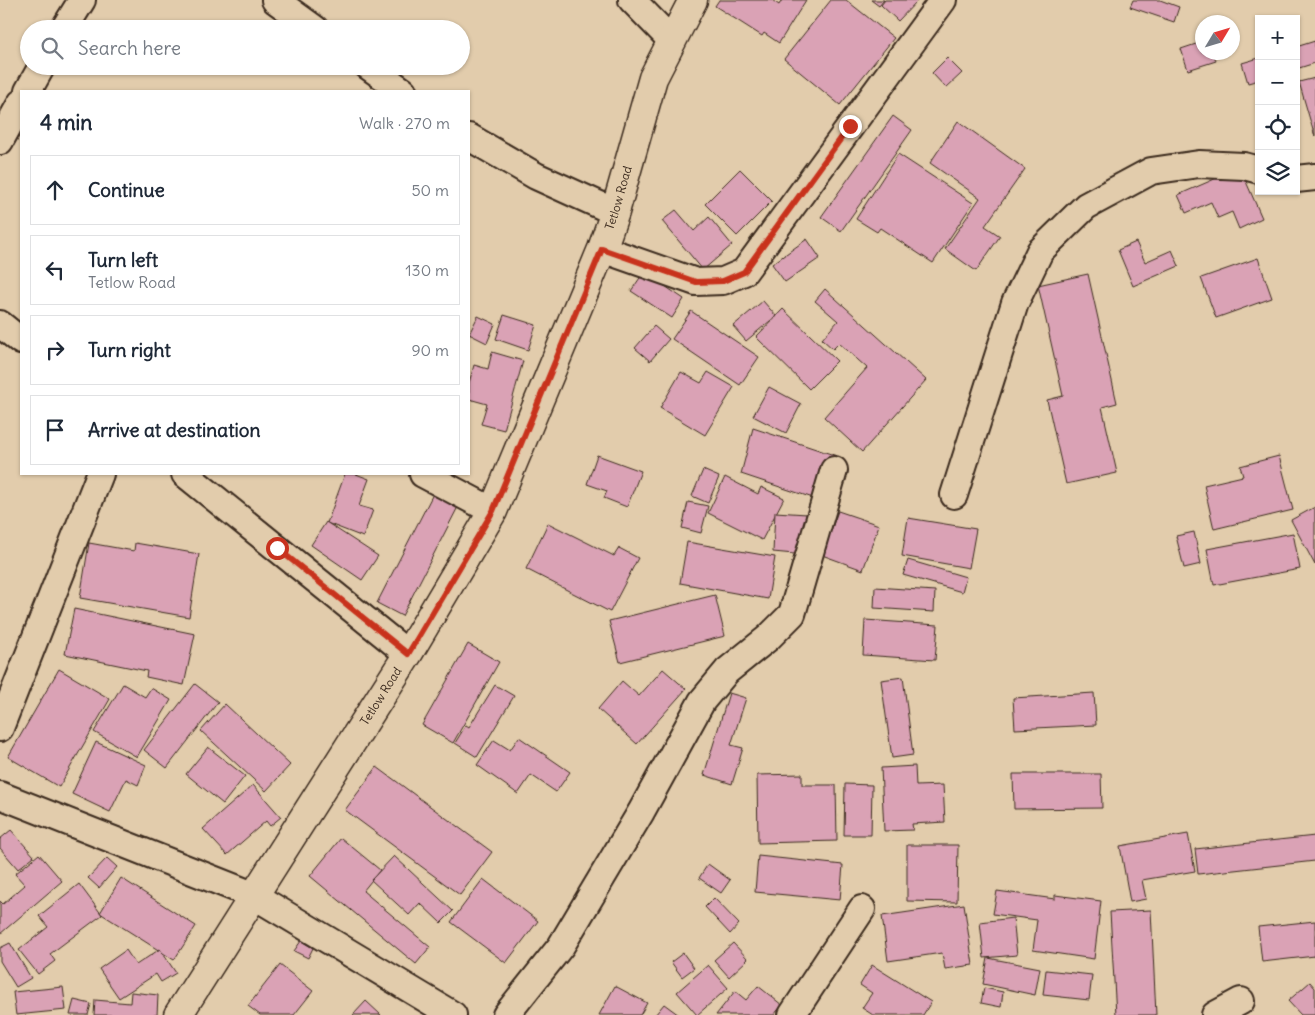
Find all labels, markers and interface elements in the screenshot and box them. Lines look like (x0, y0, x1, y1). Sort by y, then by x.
north arrow (1195, 15, 1240, 60)
map controls (1255, 15, 1300, 195)
button: + (1255, 15, 1300, 60)
search box (20, 20, 470, 75)
icon: search (38, 34, 66, 62)
text: Search here (78, 36, 181, 60)
button: − (1255, 60, 1300, 105)
button: locate (1255, 105, 1300, 150)
text: 4 min (40, 109, 92, 136)
text: Walk · 270 m (359, 113, 450, 133)
route end (839, 115, 862, 138)
button: layers (1255, 150, 1300, 195)
street label: Tetlow Road (601, 164, 635, 232)
icon: ahead (41, 176, 69, 204)
text: Continue (88, 178, 165, 202)
text: 50 m (411, 180, 449, 200)
text: Turn left (88, 248, 158, 272)
icon: left (41, 256, 69, 284)
text: 130 m (405, 260, 449, 280)
text: Tetlow Road (88, 272, 176, 292)
icon: right (41, 336, 69, 364)
text: Turn right (88, 338, 171, 362)
text: 90 m (411, 340, 449, 360)
icon: arrive (41, 416, 69, 444)
text: Arrive at destination (88, 418, 261, 442)
route start (266, 537, 289, 560)
street label: Tetlow Road (357, 664, 405, 728)

